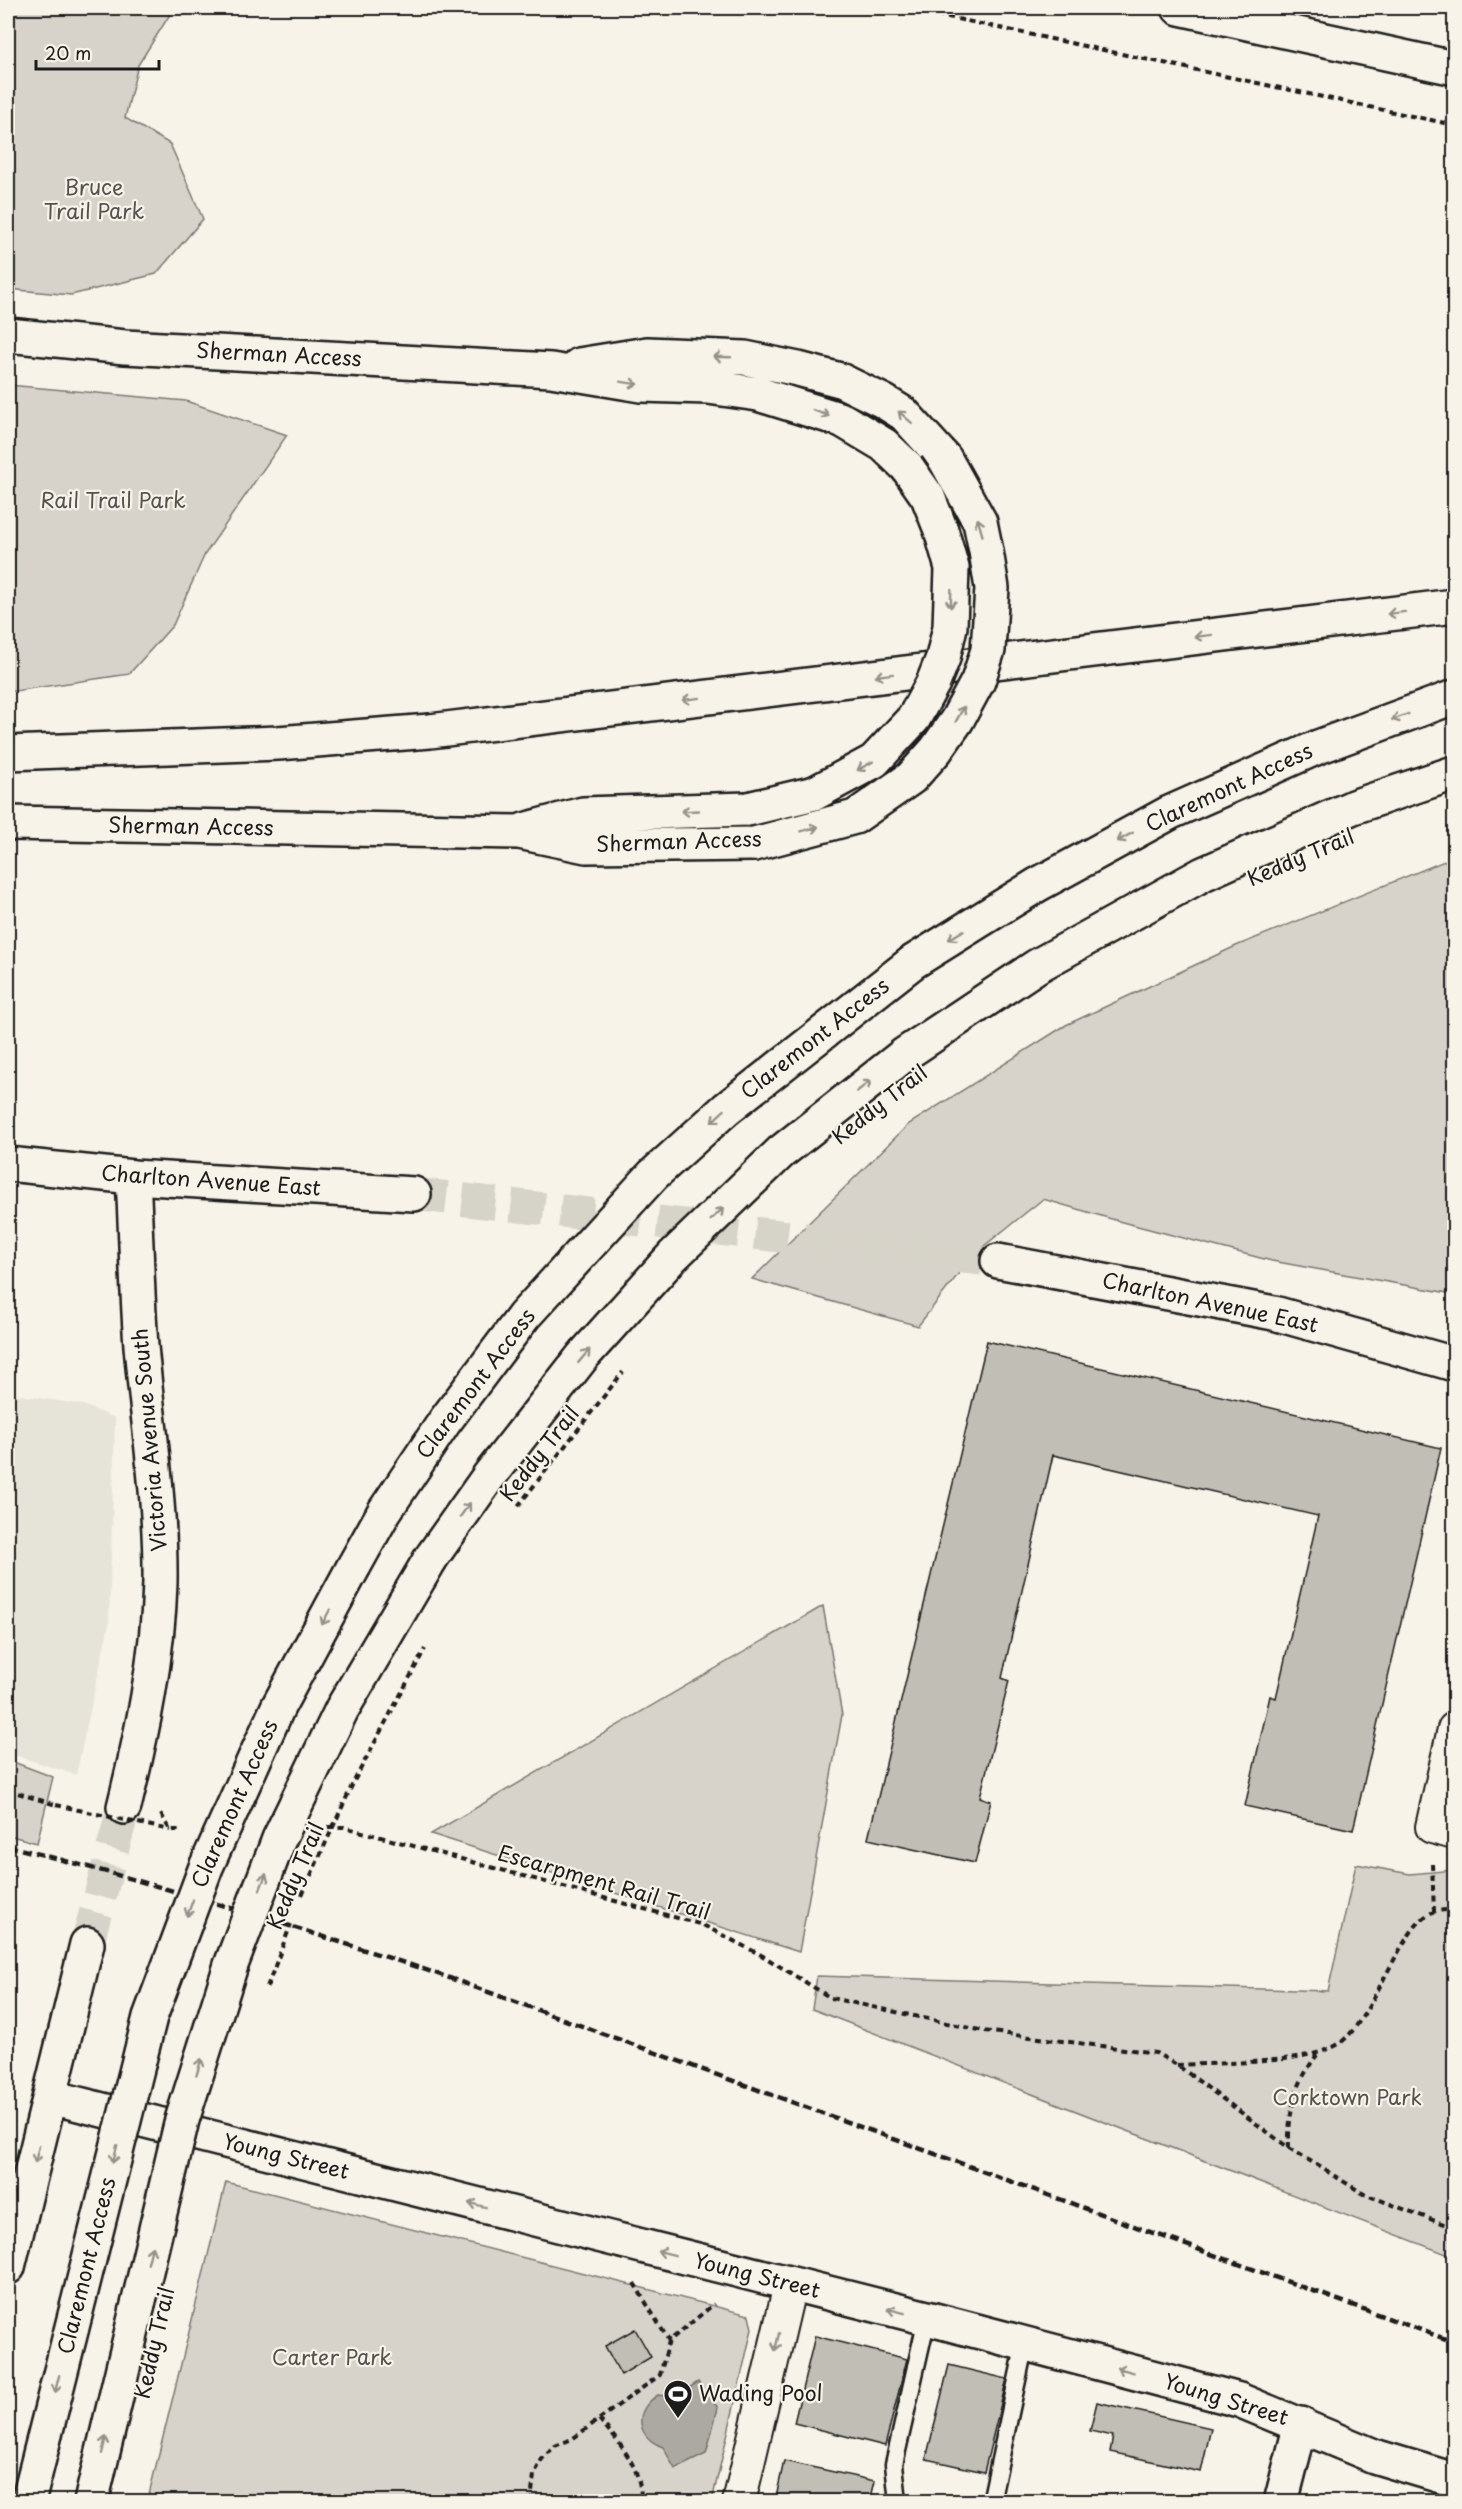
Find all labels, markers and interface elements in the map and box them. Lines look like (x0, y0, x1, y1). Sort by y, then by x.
scale bar (36, 33, 159, 71)
text: 20 m (45, 39, 91, 66)
park label: Bruce Trail Park (44, 170, 144, 226)
street label: Sherman Access (196, 333, 363, 373)
one-way arrow (713, 352, 733, 363)
one-way arrow (619, 377, 639, 388)
one-way arrow (811, 408, 830, 419)
one-way arrow (897, 410, 913, 423)
park label: Rail Trail Park (40, 483, 186, 515)
one-way arrow (974, 518, 985, 537)
one-way arrow (945, 589, 956, 609)
one-way arrow (1387, 608, 1407, 619)
one-way arrow (1193, 631, 1213, 642)
one-way arrow (875, 670, 895, 681)
one-way arrow (681, 694, 701, 705)
one-way arrow (954, 706, 966, 723)
one-way arrow (1391, 713, 1409, 724)
street label: Claremont Access (1139, 733, 1317, 839)
one-way arrow (857, 760, 874, 772)
one-way arrow (680, 806, 700, 817)
street label: Sherman Access (108, 808, 274, 842)
street label: Keddy Trail (1242, 819, 1359, 893)
street label: Sherman Access (596, 821, 762, 859)
one-way arrow (801, 823, 820, 834)
one-way arrow (1117, 831, 1134, 843)
one-way arrow (948, 929, 965, 941)
street label: Claremont Access (733, 969, 895, 1106)
street label: Keddy Trail (824, 1056, 933, 1151)
one-way arrow (856, 1080, 872, 1093)
one-way arrow (710, 1109, 725, 1123)
street label: Charlton Avenue East (100, 1155, 322, 1203)
one-way arrow (710, 1207, 725, 1221)
street label: Charlton Avenue East (1100, 1263, 1321, 1340)
street label: Claremont Access (407, 1301, 542, 1465)
street label: Victoria Avenue South (122, 1327, 174, 1553)
one-way arrow (577, 1348, 590, 1364)
street label: Keddy Trail (491, 1398, 586, 1507)
one-way arrow (458, 1503, 471, 1519)
one-way arrow (320, 1608, 331, 1626)
street label: Claremont Access (182, 1714, 285, 1892)
street label: Keddy Trail (257, 1817, 331, 1934)
street label: Escarpment Rail Trail (494, 1835, 715, 1927)
one-way arrow (258, 1873, 269, 1892)
one-way arrow (184, 1898, 195, 1917)
one-way arrow (195, 2058, 206, 2077)
park label: Corktown Park (1272, 2080, 1422, 2112)
street label: Young Street (220, 2124, 353, 2186)
one-way arrow (30, 2144, 42, 2163)
one-way arrow (109, 2144, 121, 2163)
street label: Claremont Access (48, 2174, 122, 2357)
one-way arrow (467, 2199, 486, 2210)
street label: Young Street (691, 2243, 824, 2305)
one-way arrow (144, 2246, 156, 2265)
one-way arrow (656, 2247, 675, 2259)
street label: Keddy Trail (125, 2283, 181, 2402)
one-way arrow (886, 2304, 905, 2316)
one-way arrow (771, 2331, 782, 2351)
park label: Carter Park (272, 2340, 392, 2372)
one-way arrow (1116, 2363, 1135, 2375)
street label: Young Street (1160, 2364, 1293, 2432)
one-way arrow (51, 2374, 63, 2393)
place label: Wading Pool (699, 2376, 823, 2408)
sports icon: Wading Pool (662, 2378, 694, 2420)
one-way arrow (99, 2435, 111, 2454)

